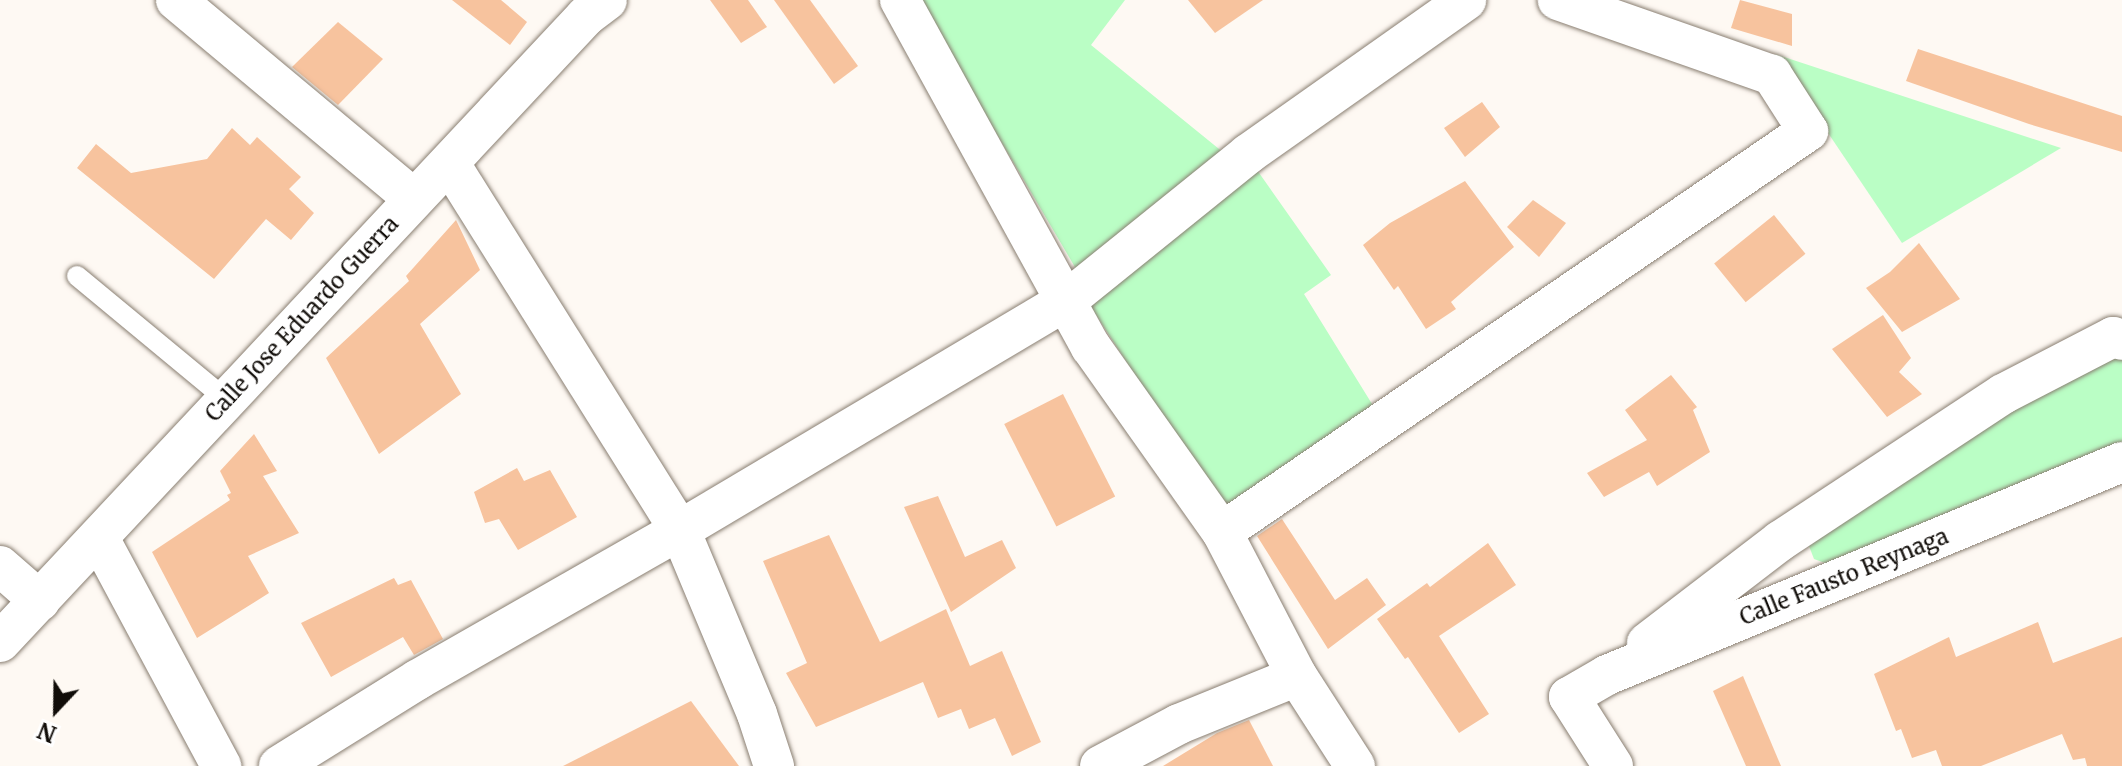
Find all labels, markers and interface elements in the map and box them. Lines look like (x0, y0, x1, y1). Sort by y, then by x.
street label: Calle Jose Eduardo Guerra (200, 211, 404, 427)
street label: Calle Fausto Reynaga (1736, 523, 1952, 631)
north arrow (16, 670, 96, 750)
text: N (34, 716, 60, 748)

